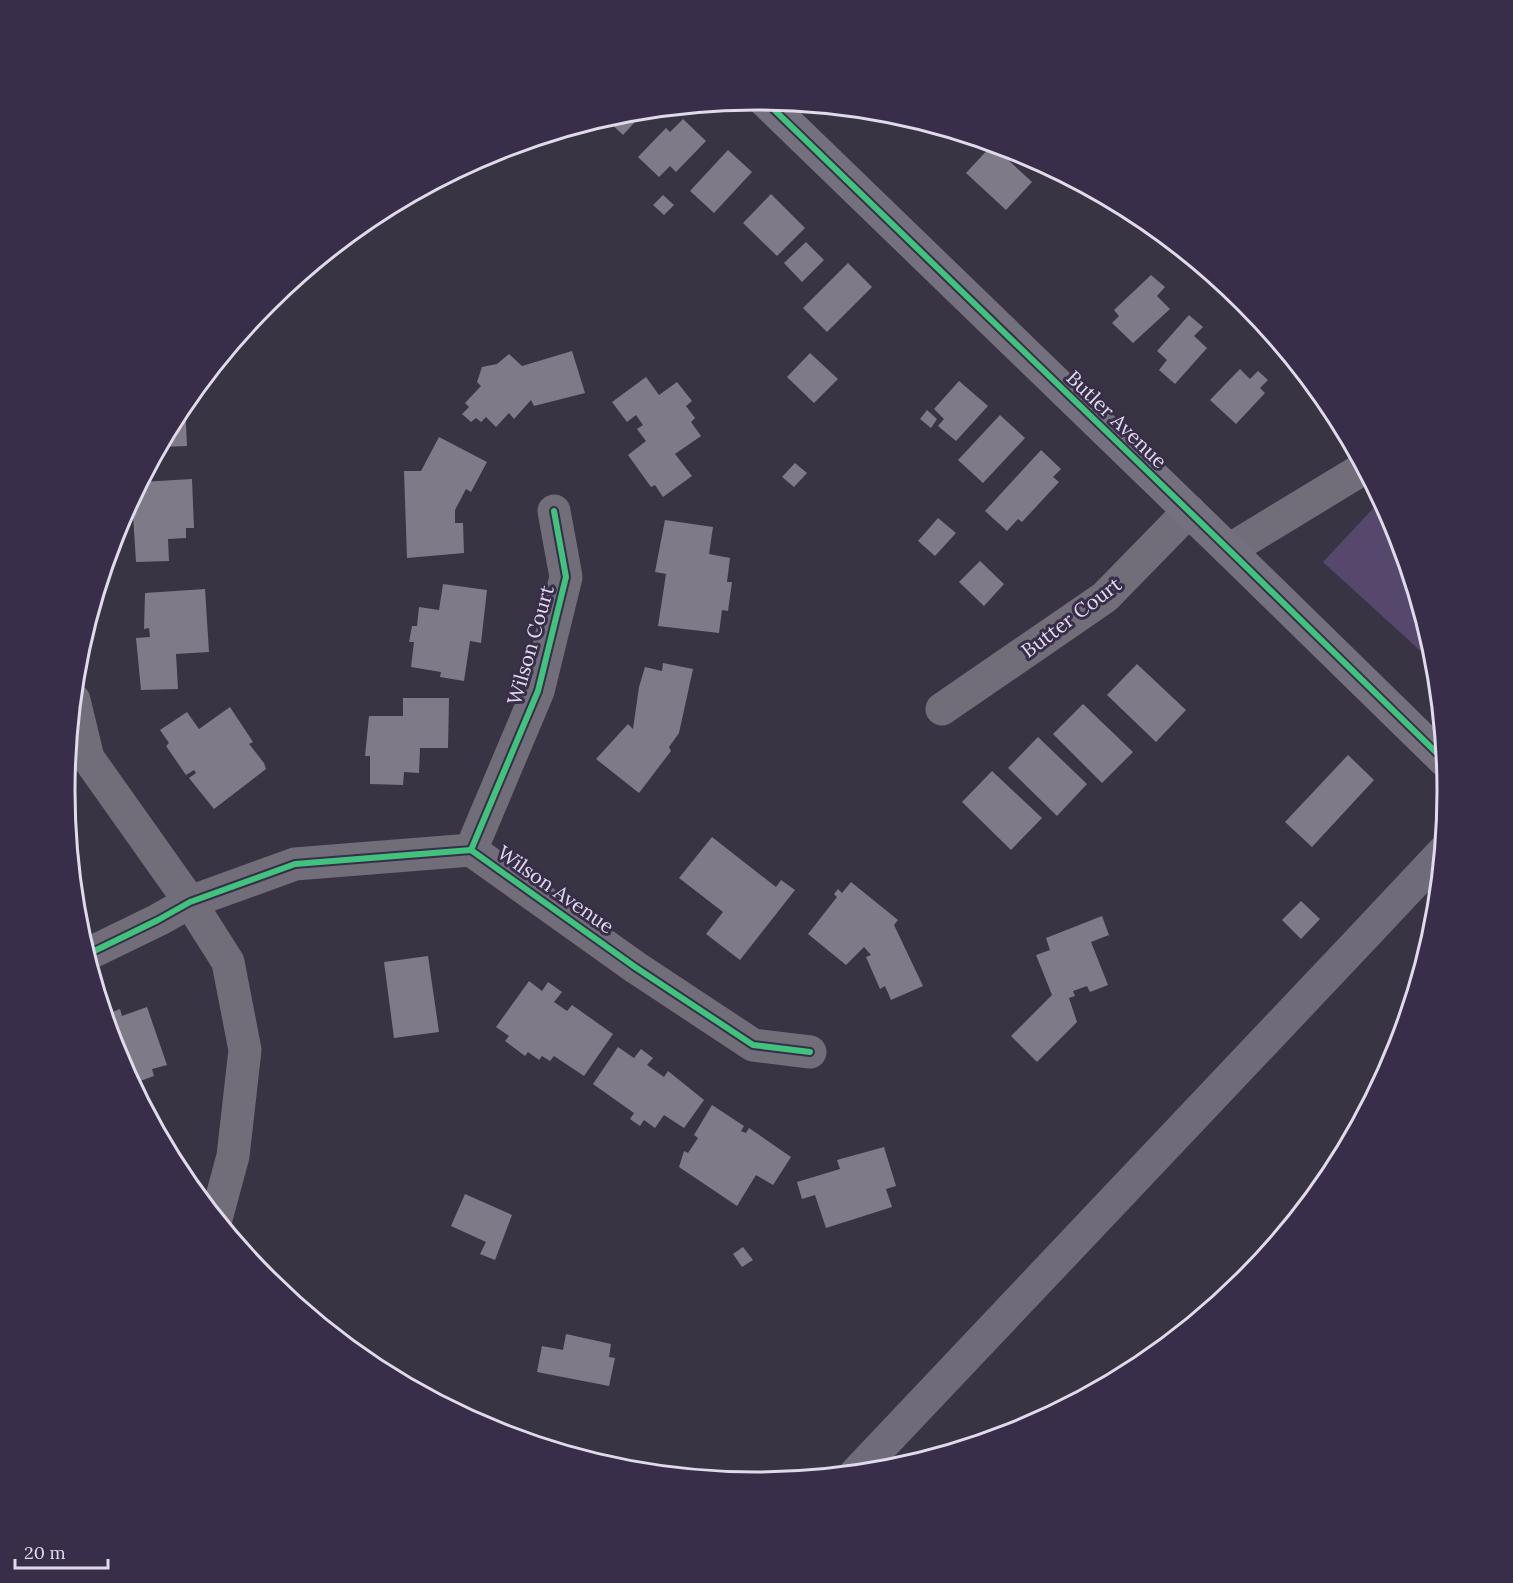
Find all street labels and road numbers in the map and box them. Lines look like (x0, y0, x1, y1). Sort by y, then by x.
street label: Butler Avenue (1062, 365, 1173, 473)
street label: Butter Court (1016, 571, 1126, 663)
street label: Wilson Court (501, 582, 559, 708)
street label: Wilson Avenue (493, 840, 619, 939)

